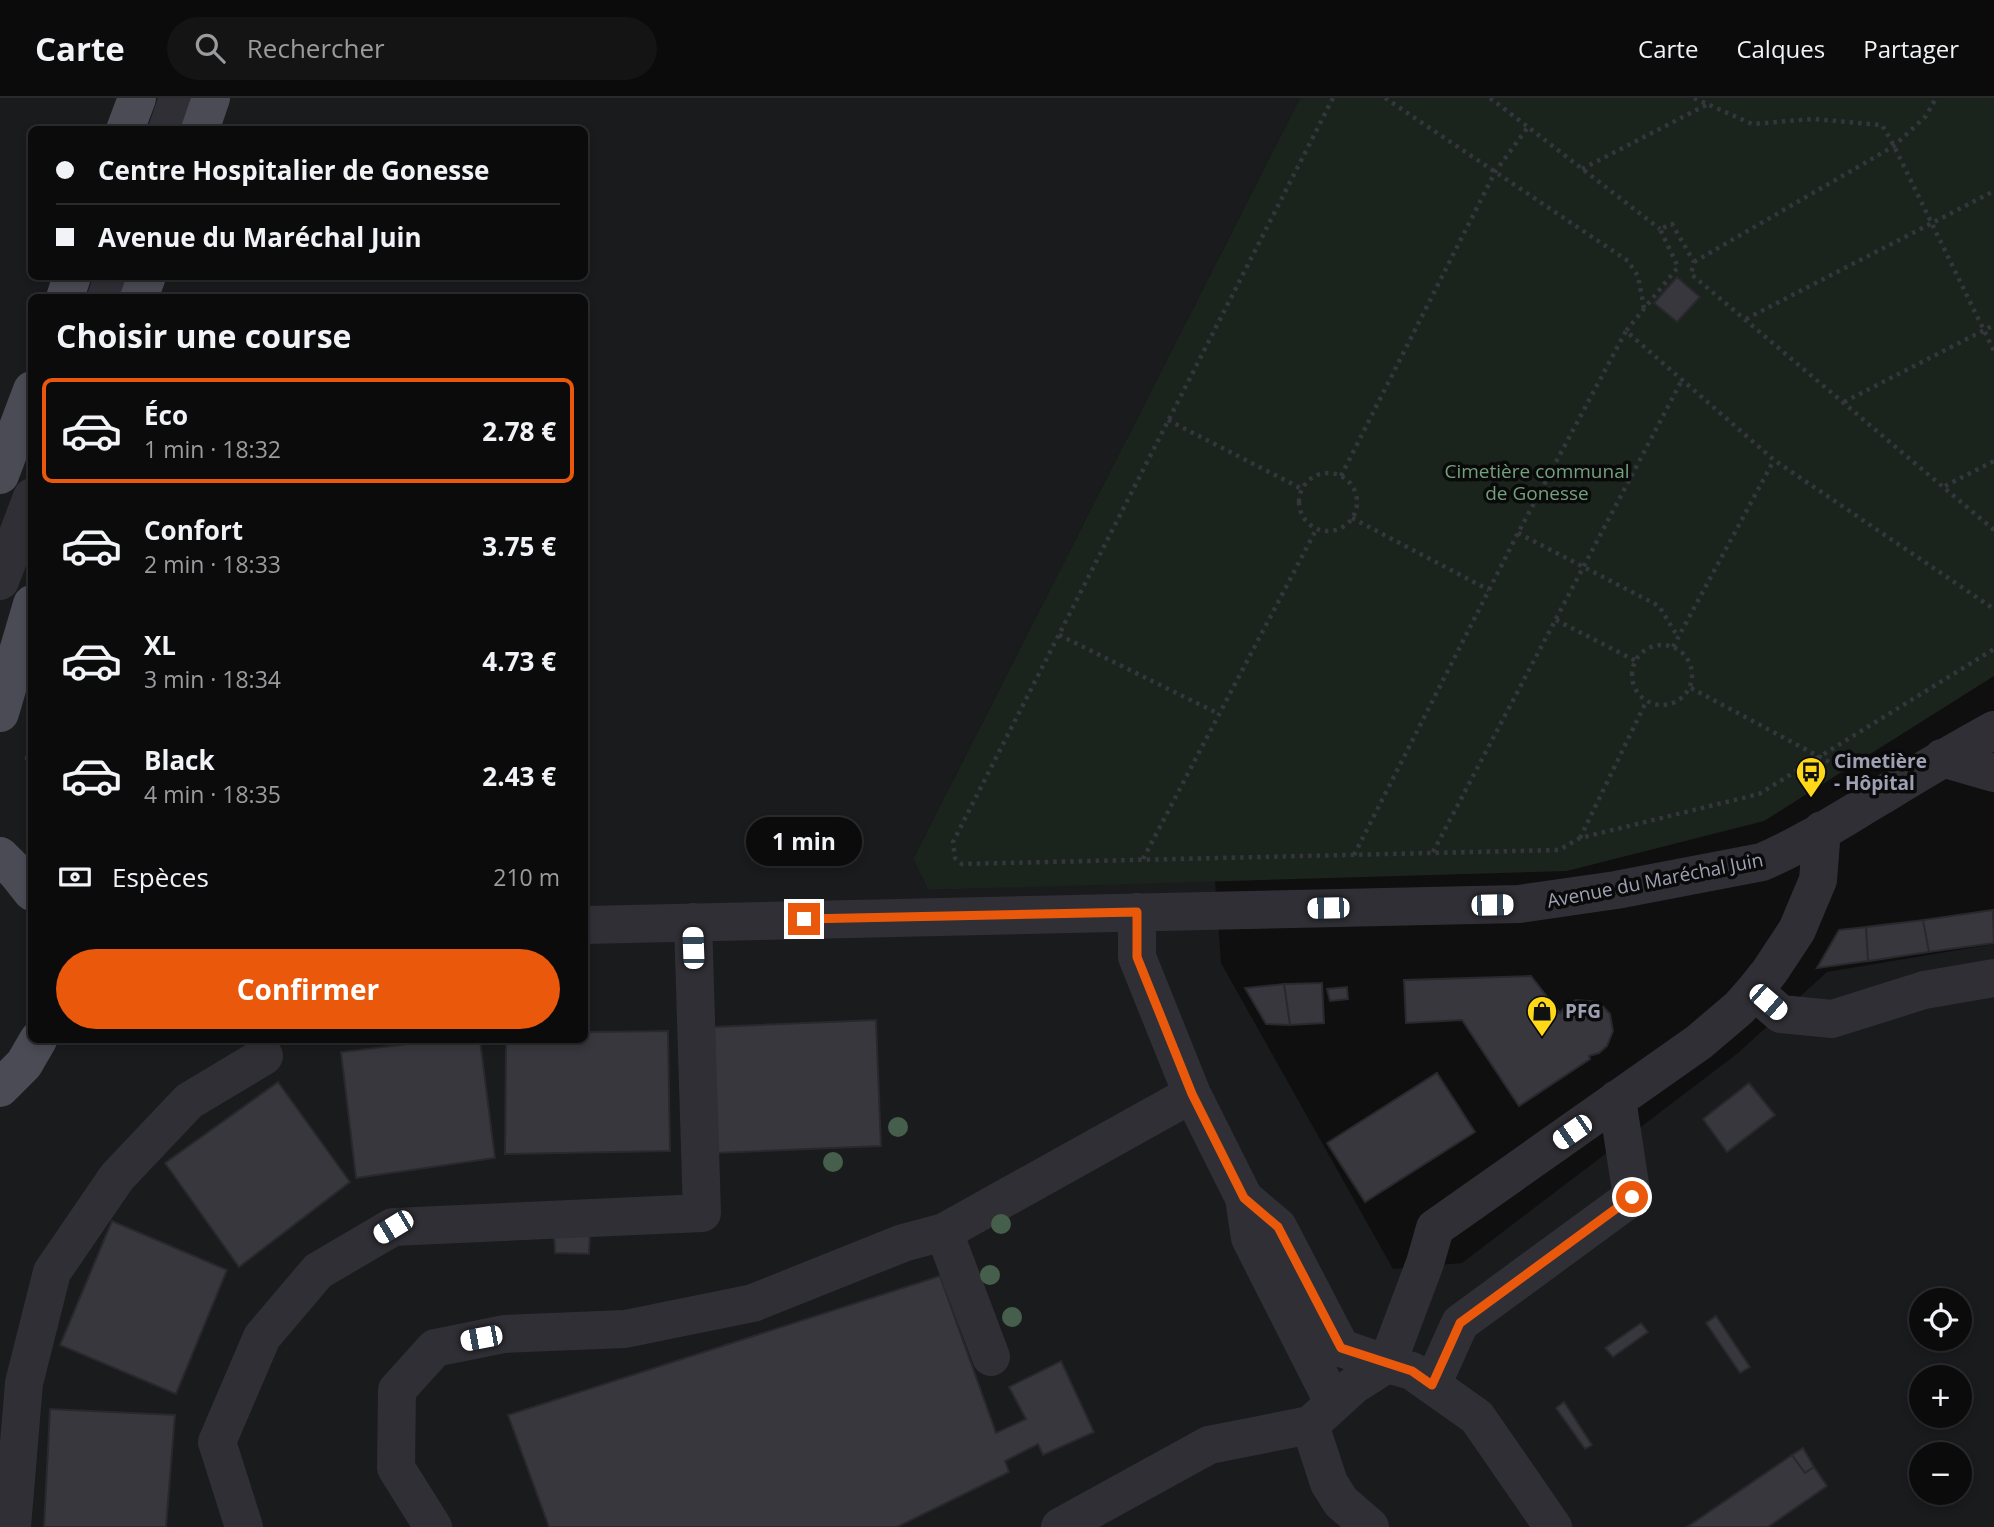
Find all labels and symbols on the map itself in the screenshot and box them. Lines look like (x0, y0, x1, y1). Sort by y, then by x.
park label: Cimetière communal de Gonesse (1445, 458, 1630, 506)
place label: Cimetière - Hôpital (1834, 748, 1927, 796)
bus stop icon: Cimetière - Hôpital (1794, 755, 1828, 799)
callout: 1 min (746, 818, 862, 866)
street label: Avenue du Maréchal Juin (1545, 846, 1765, 914)
car (1471, 894, 1514, 916)
car (1307, 897, 1350, 919)
route end (788, 903, 820, 935)
car (682, 927, 705, 969)
car (1746, 980, 1791, 1024)
shop icon: PFG (1525, 994, 1559, 1038)
place label: PFG (1565, 998, 1601, 1024)
car (1549, 1111, 1596, 1153)
route start (1616, 1181, 1648, 1213)
car (370, 1207, 417, 1247)
car (459, 1324, 504, 1352)

